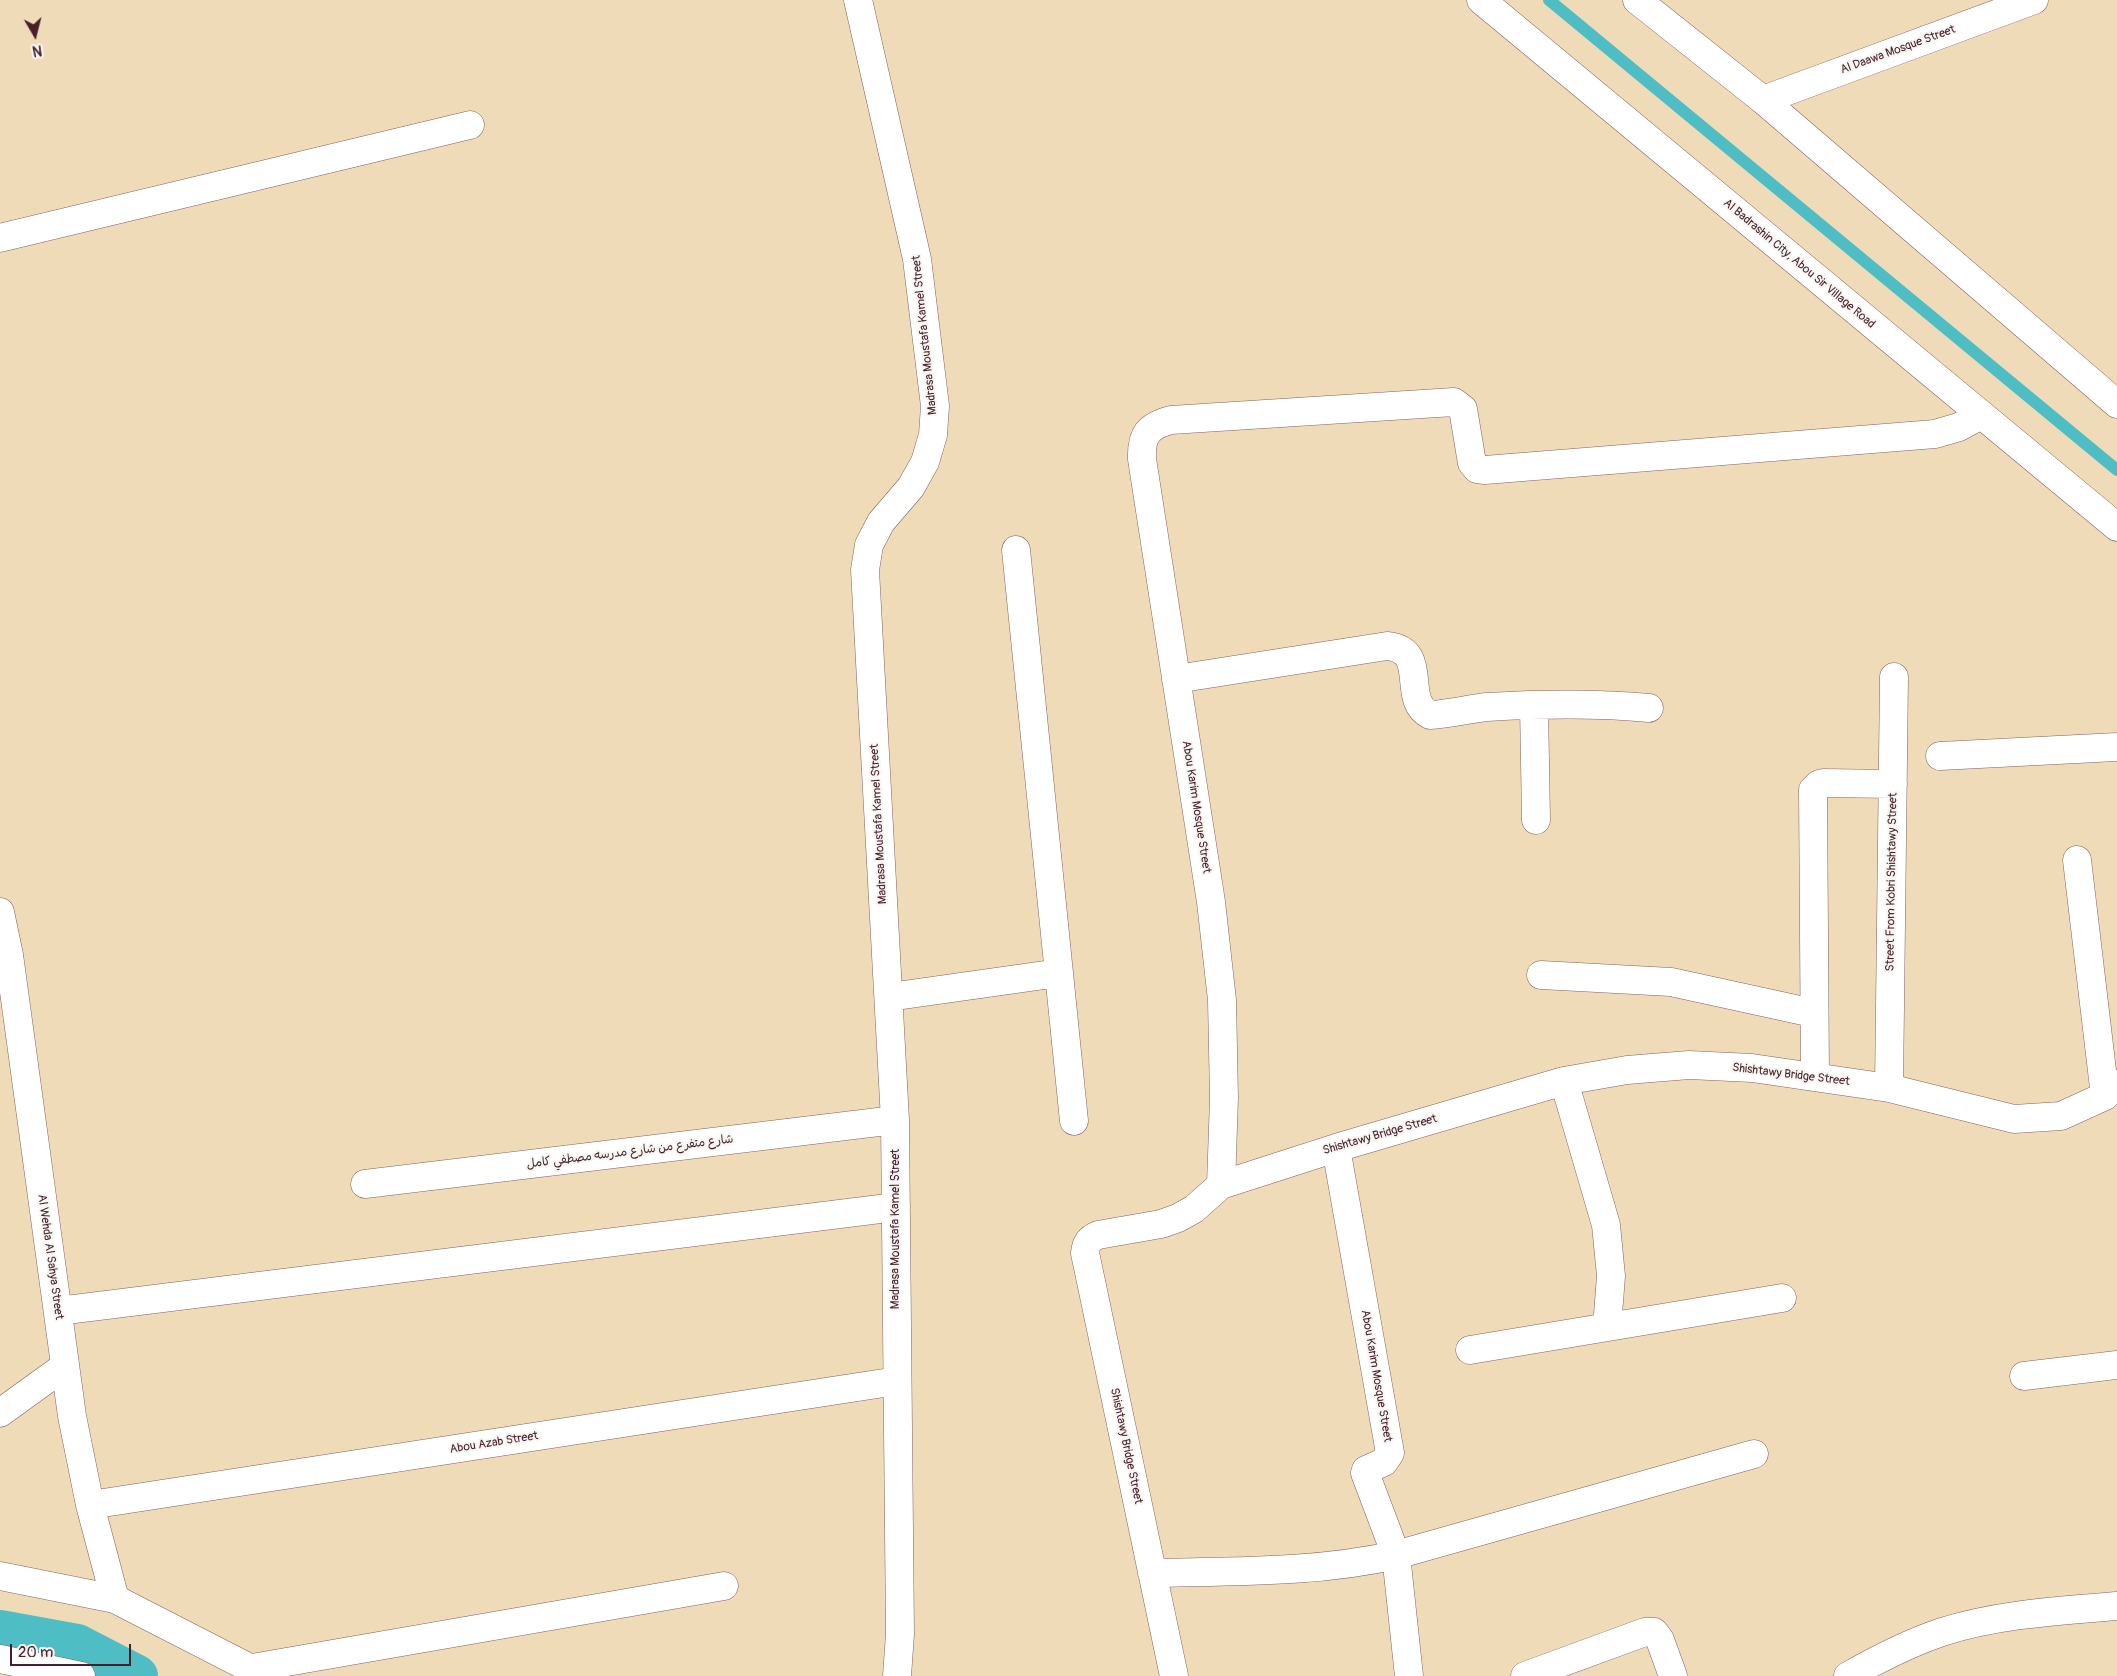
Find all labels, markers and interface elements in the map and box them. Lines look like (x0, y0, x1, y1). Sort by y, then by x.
north arrow (10, 10, 60, 60)
street label: Al Daawa Mosque Street (1839, 22, 1957, 78)
text: N (31, 41, 43, 59)
street label: Al Badrashin City, Abou Sir Village Road (1720, 196, 1878, 332)
street label: Madrasa Moustafa Kamel Street (909, 254, 941, 416)
street label: Abou Karim Mosque Street (1178, 740, 1214, 874)
street label: Madrasa Moustafa Kamel Street (868, 744, 890, 904)
street label: Street From Kobri Shishtawy Street (1883, 792, 1901, 972)
street label: Shishtawy Bridge Street (1731, 1061, 1851, 1089)
street label: Shishtawy Bridge Street (1321, 1112, 1439, 1158)
street label: شارع متفرع من شارع مدرسه مصطفي كامل (526, 1132, 734, 1172)
street label: Madrasa Moustafa Kamel Street (889, 1149, 903, 1309)
street label: Al Wehda Al Sahya Street (34, 1193, 66, 1321)
street label: Abou Karim Mosque Street (1357, 1309, 1395, 1443)
street label: Shishtawy Bridge Street (1107, 1387, 1145, 1505)
street label: Abou Azab Street (449, 1429, 539, 1457)
scale bar (12, 1634, 134, 1666)
text: 20 m (18, 1643, 53, 1662)

